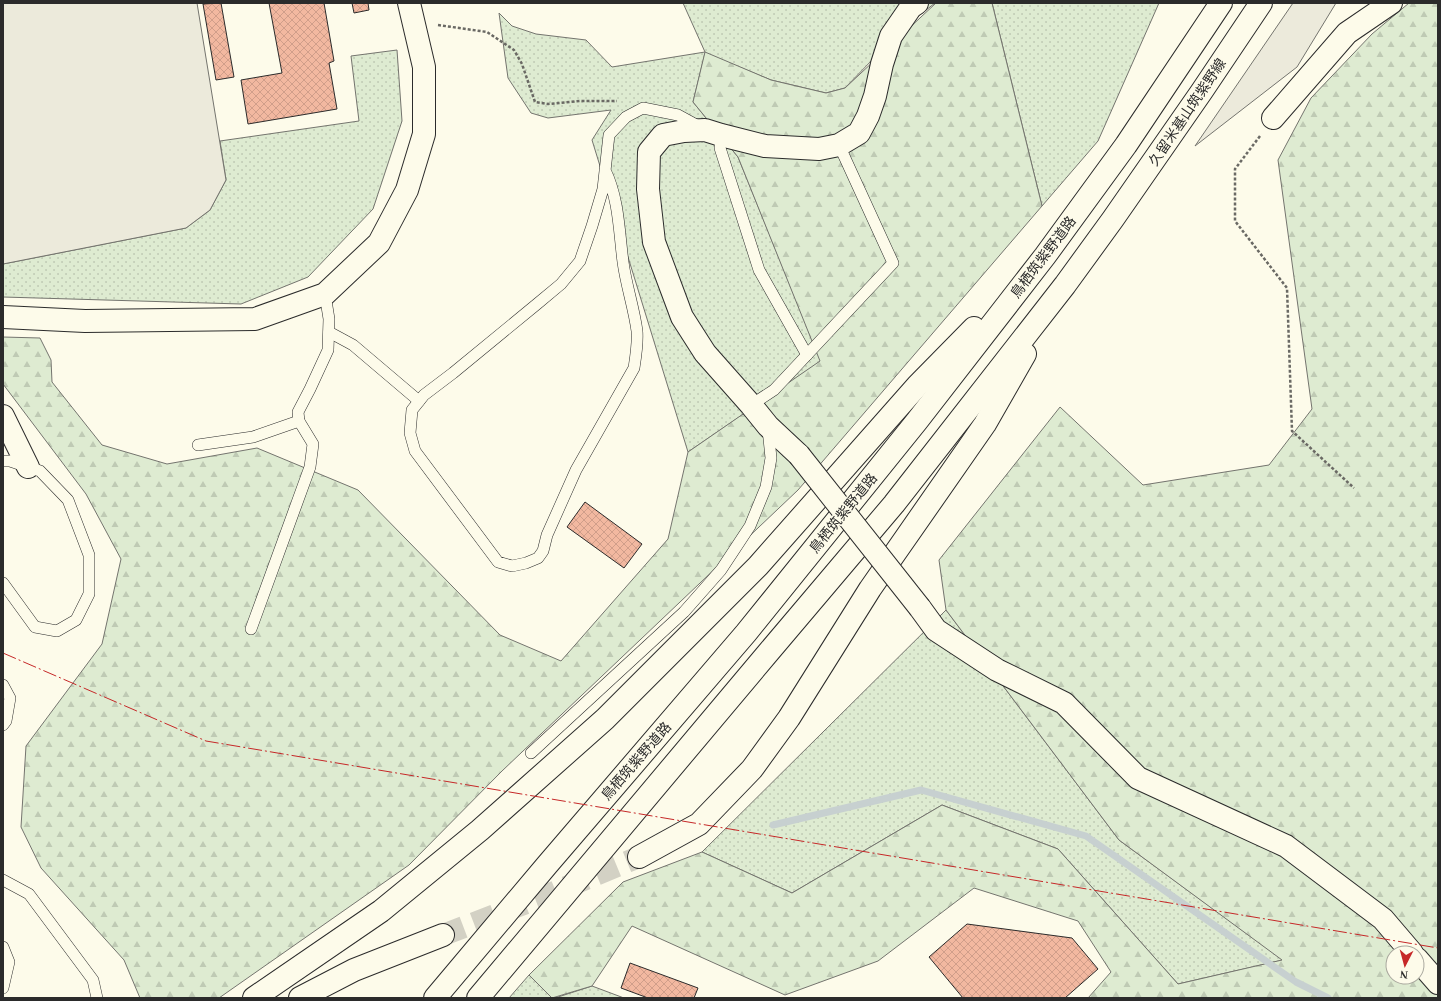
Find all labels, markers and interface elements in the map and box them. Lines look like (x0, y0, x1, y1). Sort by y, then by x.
street label: 久留米基山筑紫野線 (1146, 56, 1229, 169)
street label: 鳥栖筑紫野道路 (1008, 214, 1079, 301)
street label: 鳥栖筑紫野道路 (807, 471, 880, 556)
street label: 鳥栖筑紫野道路 (599, 719, 674, 803)
north arrow (1385, 945, 1425, 985)
text: N (1399, 969, 1409, 981)

